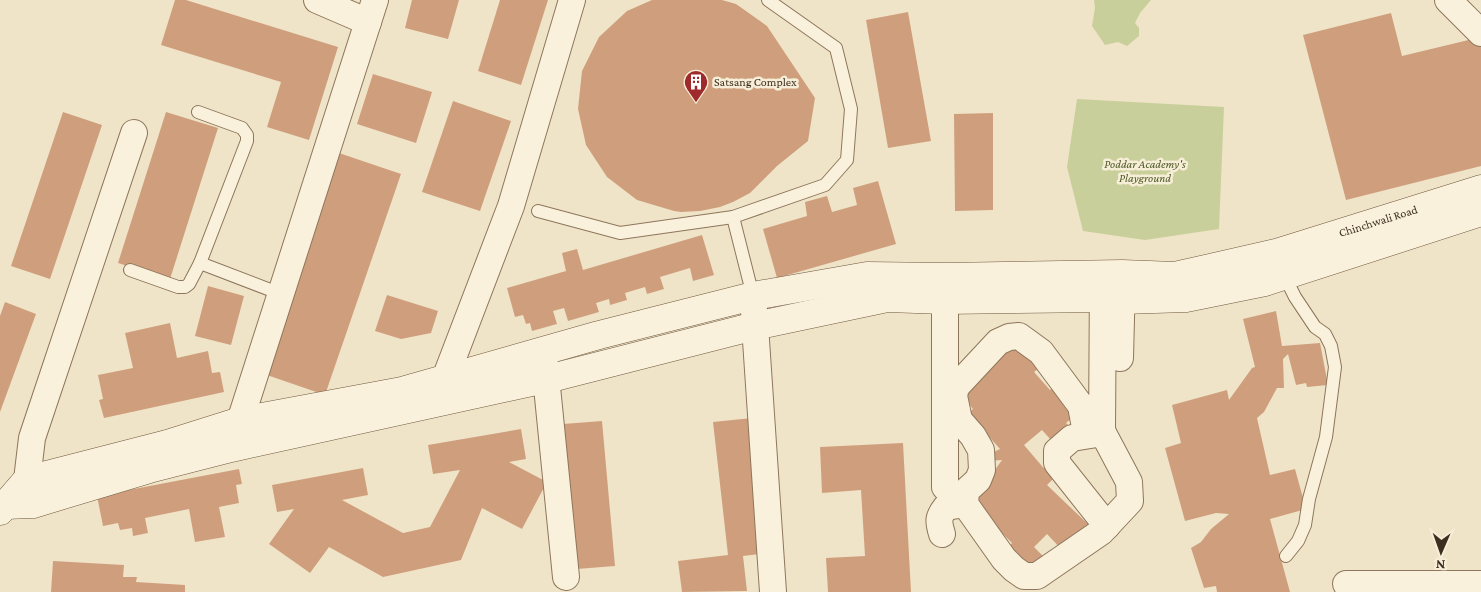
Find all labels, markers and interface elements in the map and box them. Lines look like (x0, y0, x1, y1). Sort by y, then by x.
building icon: Satsang Complex (683, 69, 709, 103)
place label: Satsang Complex (714, 75, 797, 89)
park label: Poddar Academy's Playground (1104, 157, 1186, 185)
street label: Chinchwali Road (1337, 202, 1420, 240)
north arrow (1416, 527, 1466, 577)
text: N (1435, 557, 1446, 573)

